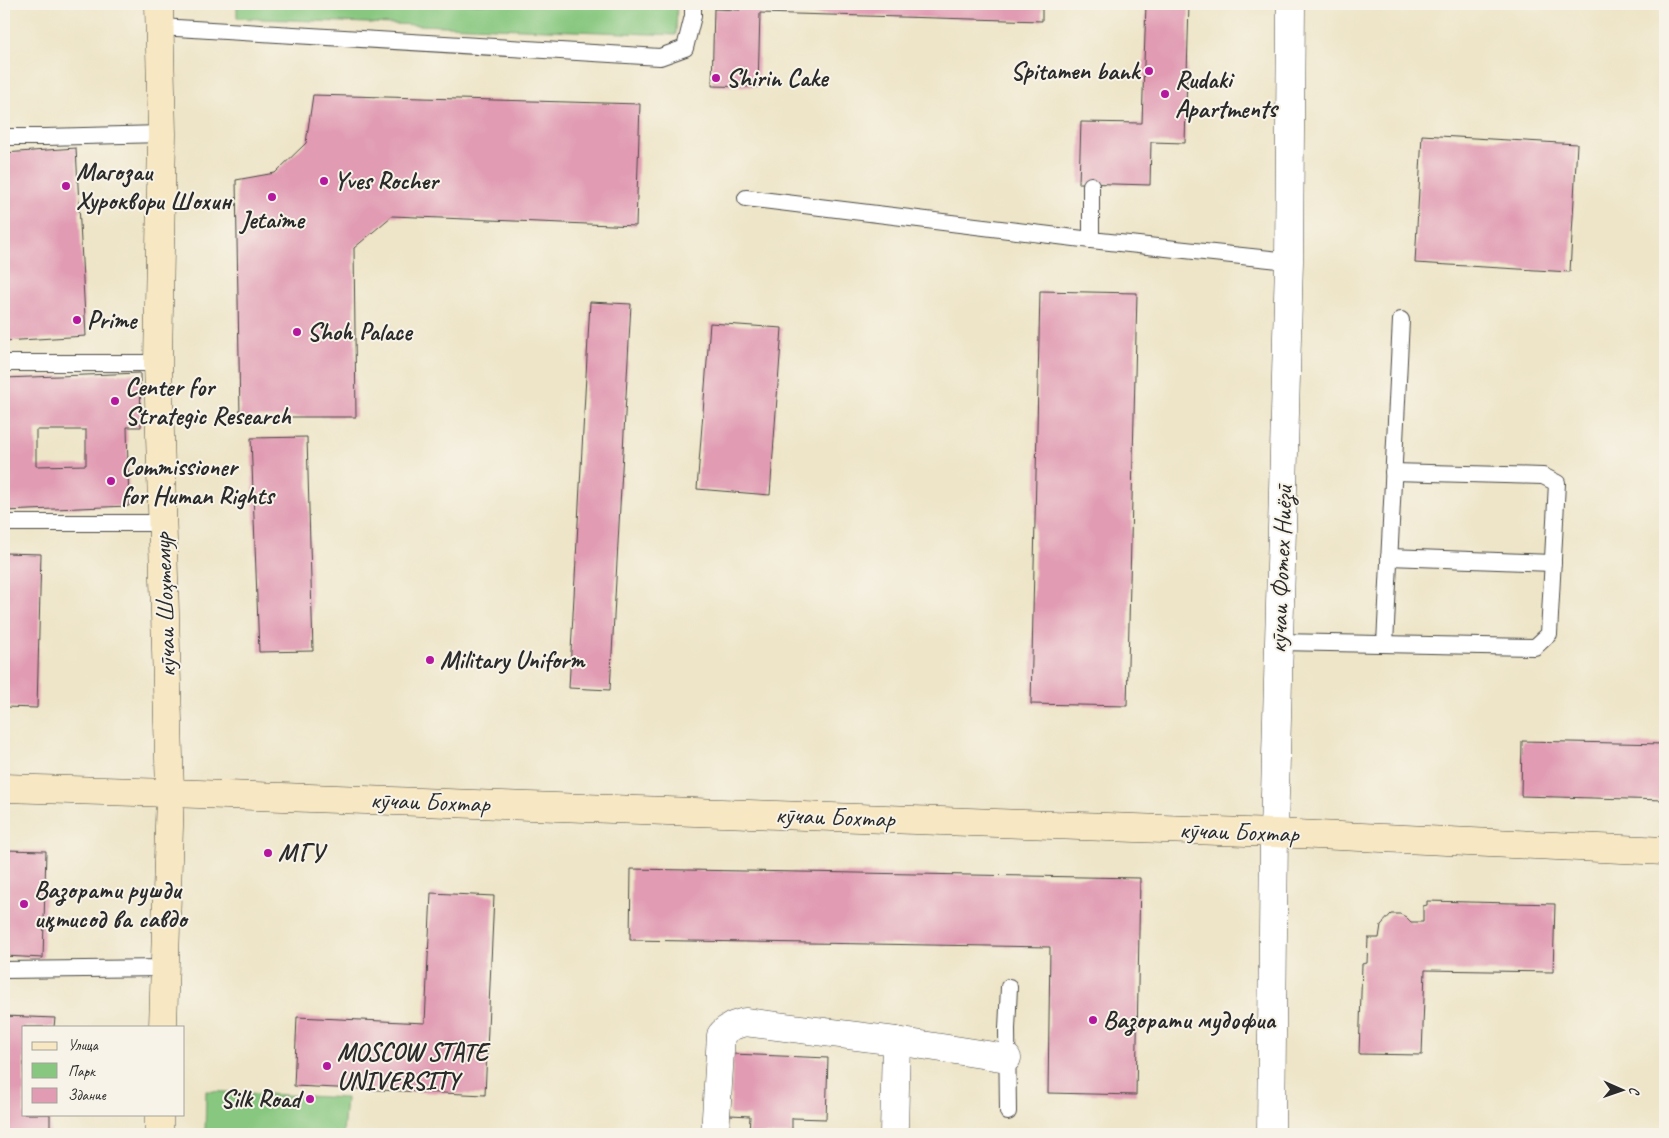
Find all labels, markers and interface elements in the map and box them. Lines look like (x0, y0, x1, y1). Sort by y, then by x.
place label: Spitamen bank (1011, 55, 1142, 87)
place label: Shirin Cake (726, 62, 830, 94)
place label: Rudaki Apartments (1175, 64, 1279, 125)
marker: Spitamen bank (1143, 65, 1155, 77)
marker: Shirin Cake (710, 72, 722, 84)
marker: Rudaki Apartments (1159, 88, 1171, 100)
place label: Магозаи Хуроквори Шохин (76, 156, 233, 217)
place label: Yves Rocher (334, 165, 441, 197)
marker: Yves Rocher (318, 175, 330, 187)
marker: Магозаи Хуроквори Шохин (60, 180, 72, 192)
marker: Jetaime (266, 191, 278, 203)
place label: Jetaime (238, 204, 306, 236)
place label: Prime (87, 304, 138, 336)
marker: Prime (71, 314, 83, 326)
place label: Shoh Palace (307, 316, 414, 348)
marker: Shoh Palace (291, 326, 303, 338)
place label: Center for Strategic Research (125, 371, 291, 432)
marker: Center for Strategic Research (109, 395, 121, 407)
place label: Commissioner for Human Rights (121, 451, 276, 512)
marker: Commissioner for Human Rights (105, 475, 117, 487)
street label: кӯчаи Фотех Ниёзӣ (1262, 483, 1301, 654)
street label: кӯчаи Шоҳтемур (146, 531, 184, 678)
place label: Military Uniform (440, 644, 586, 676)
marker: Military Uniform (424, 654, 436, 666)
street label: кӯчаи Бохтар (370, 784, 492, 820)
street label: кӯчаи Бохтар (775, 799, 897, 835)
street label: кӯчаи Бохтар (1179, 814, 1301, 850)
place label: МГУ (278, 837, 328, 869)
marker: МГУ (262, 847, 274, 859)
place label: Вазорати рушди иқтисод ва савдо (34, 874, 189, 935)
marker: Вазорати рушди иқтисод ва савдо (18, 898, 30, 910)
place label: Вазорати мудофиа (1103, 1004, 1277, 1036)
marker: Вазорати мудофиа (1087, 1014, 1099, 1026)
legend (22, 1026, 185, 1116)
text: Улица (68, 1036, 99, 1055)
place label: MOSCOW STATE UNIVERSITY (337, 1036, 491, 1097)
marker: MOSCOW STATE UNIVERSITY (321, 1060, 333, 1072)
text: Парк (68, 1062, 96, 1081)
north arrow (1596, 1066, 1646, 1116)
place label: Silk Road (220, 1083, 304, 1115)
text: Здание (68, 1086, 107, 1105)
text: С (1626, 1087, 1643, 1096)
marker: Silk Road (304, 1093, 316, 1105)

